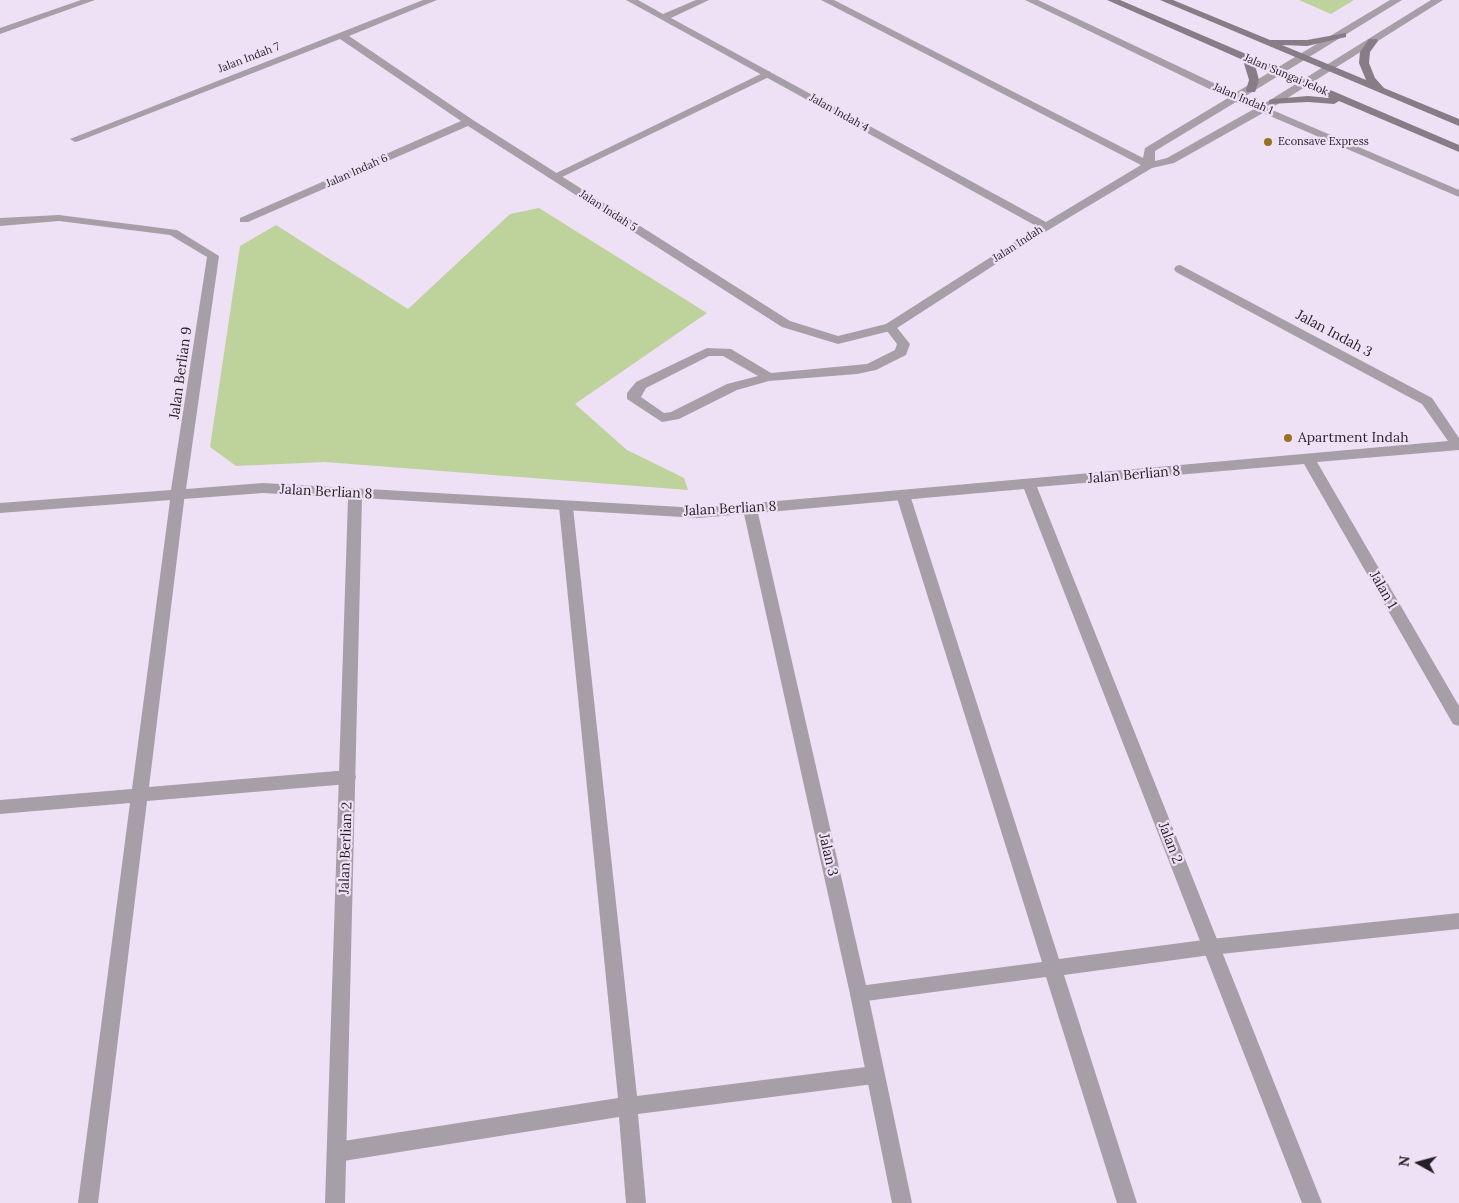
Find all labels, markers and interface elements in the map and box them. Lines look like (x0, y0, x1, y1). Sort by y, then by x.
street label: Jalan Indah 7 (216, 40, 282, 76)
street label: Jalan Sungai Jelok (1242, 51, 1330, 99)
street label: Jalan Indah 1 (1211, 80, 1275, 118)
street label: Jalan Indah 4 (807, 91, 871, 135)
place label: Econsave Express (1278, 135, 1369, 149)
marker: Econsave Express (1262, 136, 1274, 148)
street label: Jalan Indah 6 (324, 152, 390, 190)
street label: Jalan Indah 5 (577, 188, 639, 234)
street label: Jalan Indah (991, 223, 1045, 265)
street label: Jalan Indah 3 (1293, 307, 1375, 361)
street label: Jalan Berlian 9 (166, 326, 196, 420)
place label: Apartment Indah (1298, 430, 1409, 446)
marker: Apartment Indah (1282, 432, 1294, 444)
street label: Jalan Berlian 8 (1087, 463, 1181, 487)
street label: Jalan Berlian 8 (279, 481, 373, 503)
street label: Jalan Berlian 8 (683, 498, 777, 520)
street label: Jalan 1 (1366, 568, 1400, 612)
street label: Jalan Berlian 2 (336, 802, 356, 894)
street label: Jalan 2 (1154, 820, 1186, 866)
street label: Jalan 3 (815, 832, 841, 878)
north arrow (1394, 1138, 1444, 1188)
text: N (1395, 1155, 1414, 1168)

